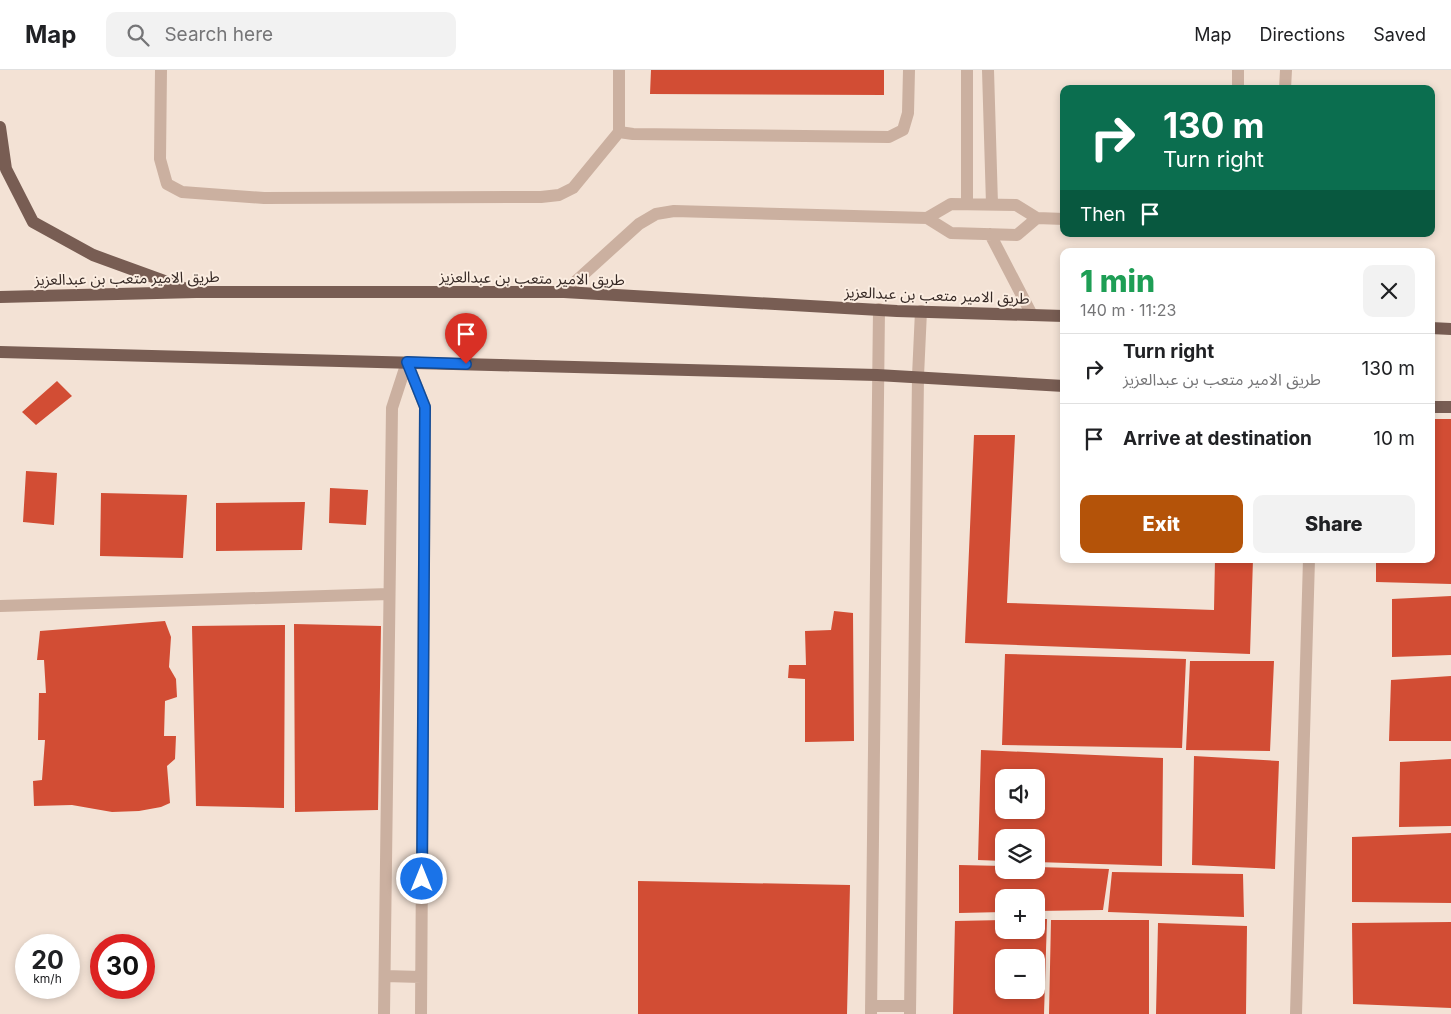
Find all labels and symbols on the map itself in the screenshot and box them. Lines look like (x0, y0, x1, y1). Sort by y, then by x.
street label: طريق الامير متعب بن عبدالعزيز (33, 267, 220, 290)
street label: طريق الامير متعب بن عبدالعزيز (438, 267, 625, 290)
street label: طريق الامير متعب بن عبدالعزيز (843, 282, 1030, 309)
pin (445, 313, 487, 364)
position arrow (395, 852, 447, 904)
speed limit sign: 30 (90, 934, 155, 999)

